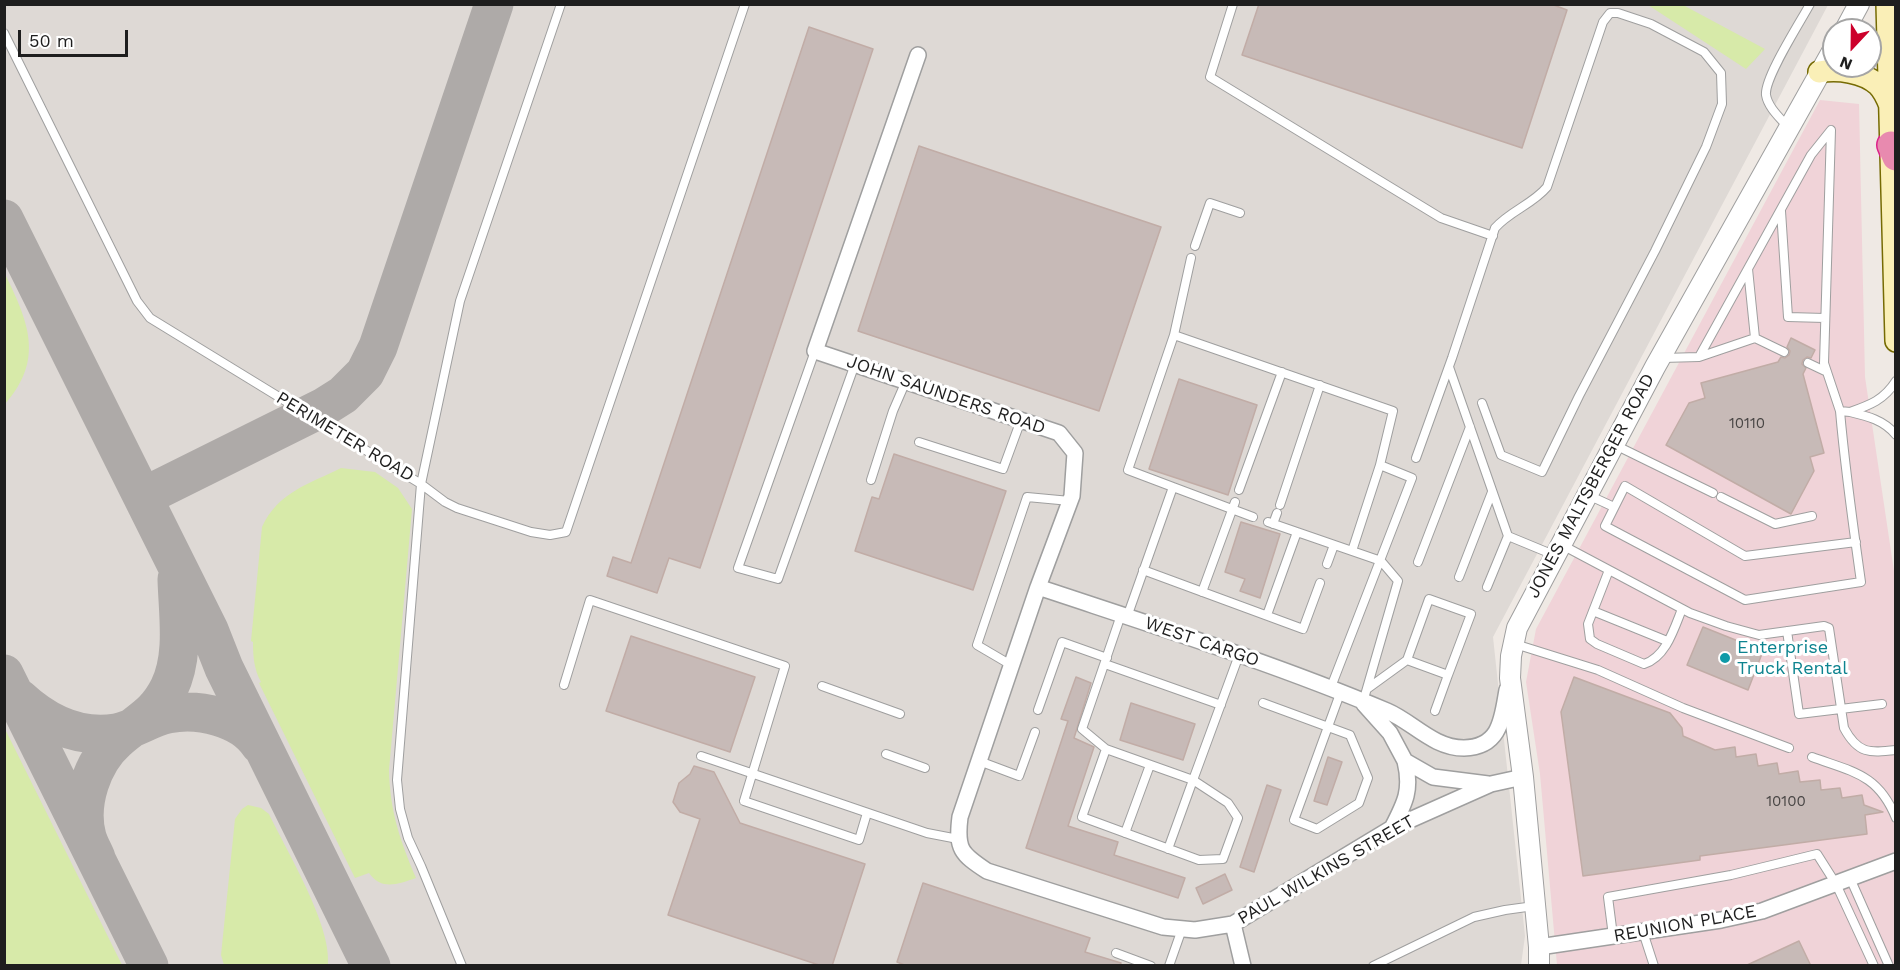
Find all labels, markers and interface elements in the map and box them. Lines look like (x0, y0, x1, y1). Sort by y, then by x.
scale bar (21, 18, 130, 56)
north arrow (1822, 18, 1882, 78)
text: 50 m (29, 30, 74, 51)
text: N (1837, 52, 1855, 74)
street label: JOHN SAUNDERS ROAD (844, 351, 1048, 439)
street label: JONES MALTSBERGER ROAD (1523, 370, 1659, 602)
street label: PERIMETER ROAD (272, 387, 418, 487)
house number: 10110 (1729, 415, 1765, 433)
street label: WEST CARGO (1142, 612, 1262, 672)
place label: Enterprise Truck Rental (1737, 637, 1848, 680)
marker: Enterprise Truck Rental (1718, 651, 1732, 665)
house number: 10100 (1766, 793, 1806, 811)
street label: PAUL WILKINS STREET (1234, 811, 1418, 929)
street label: REUNION PLACE (1612, 901, 1758, 947)

